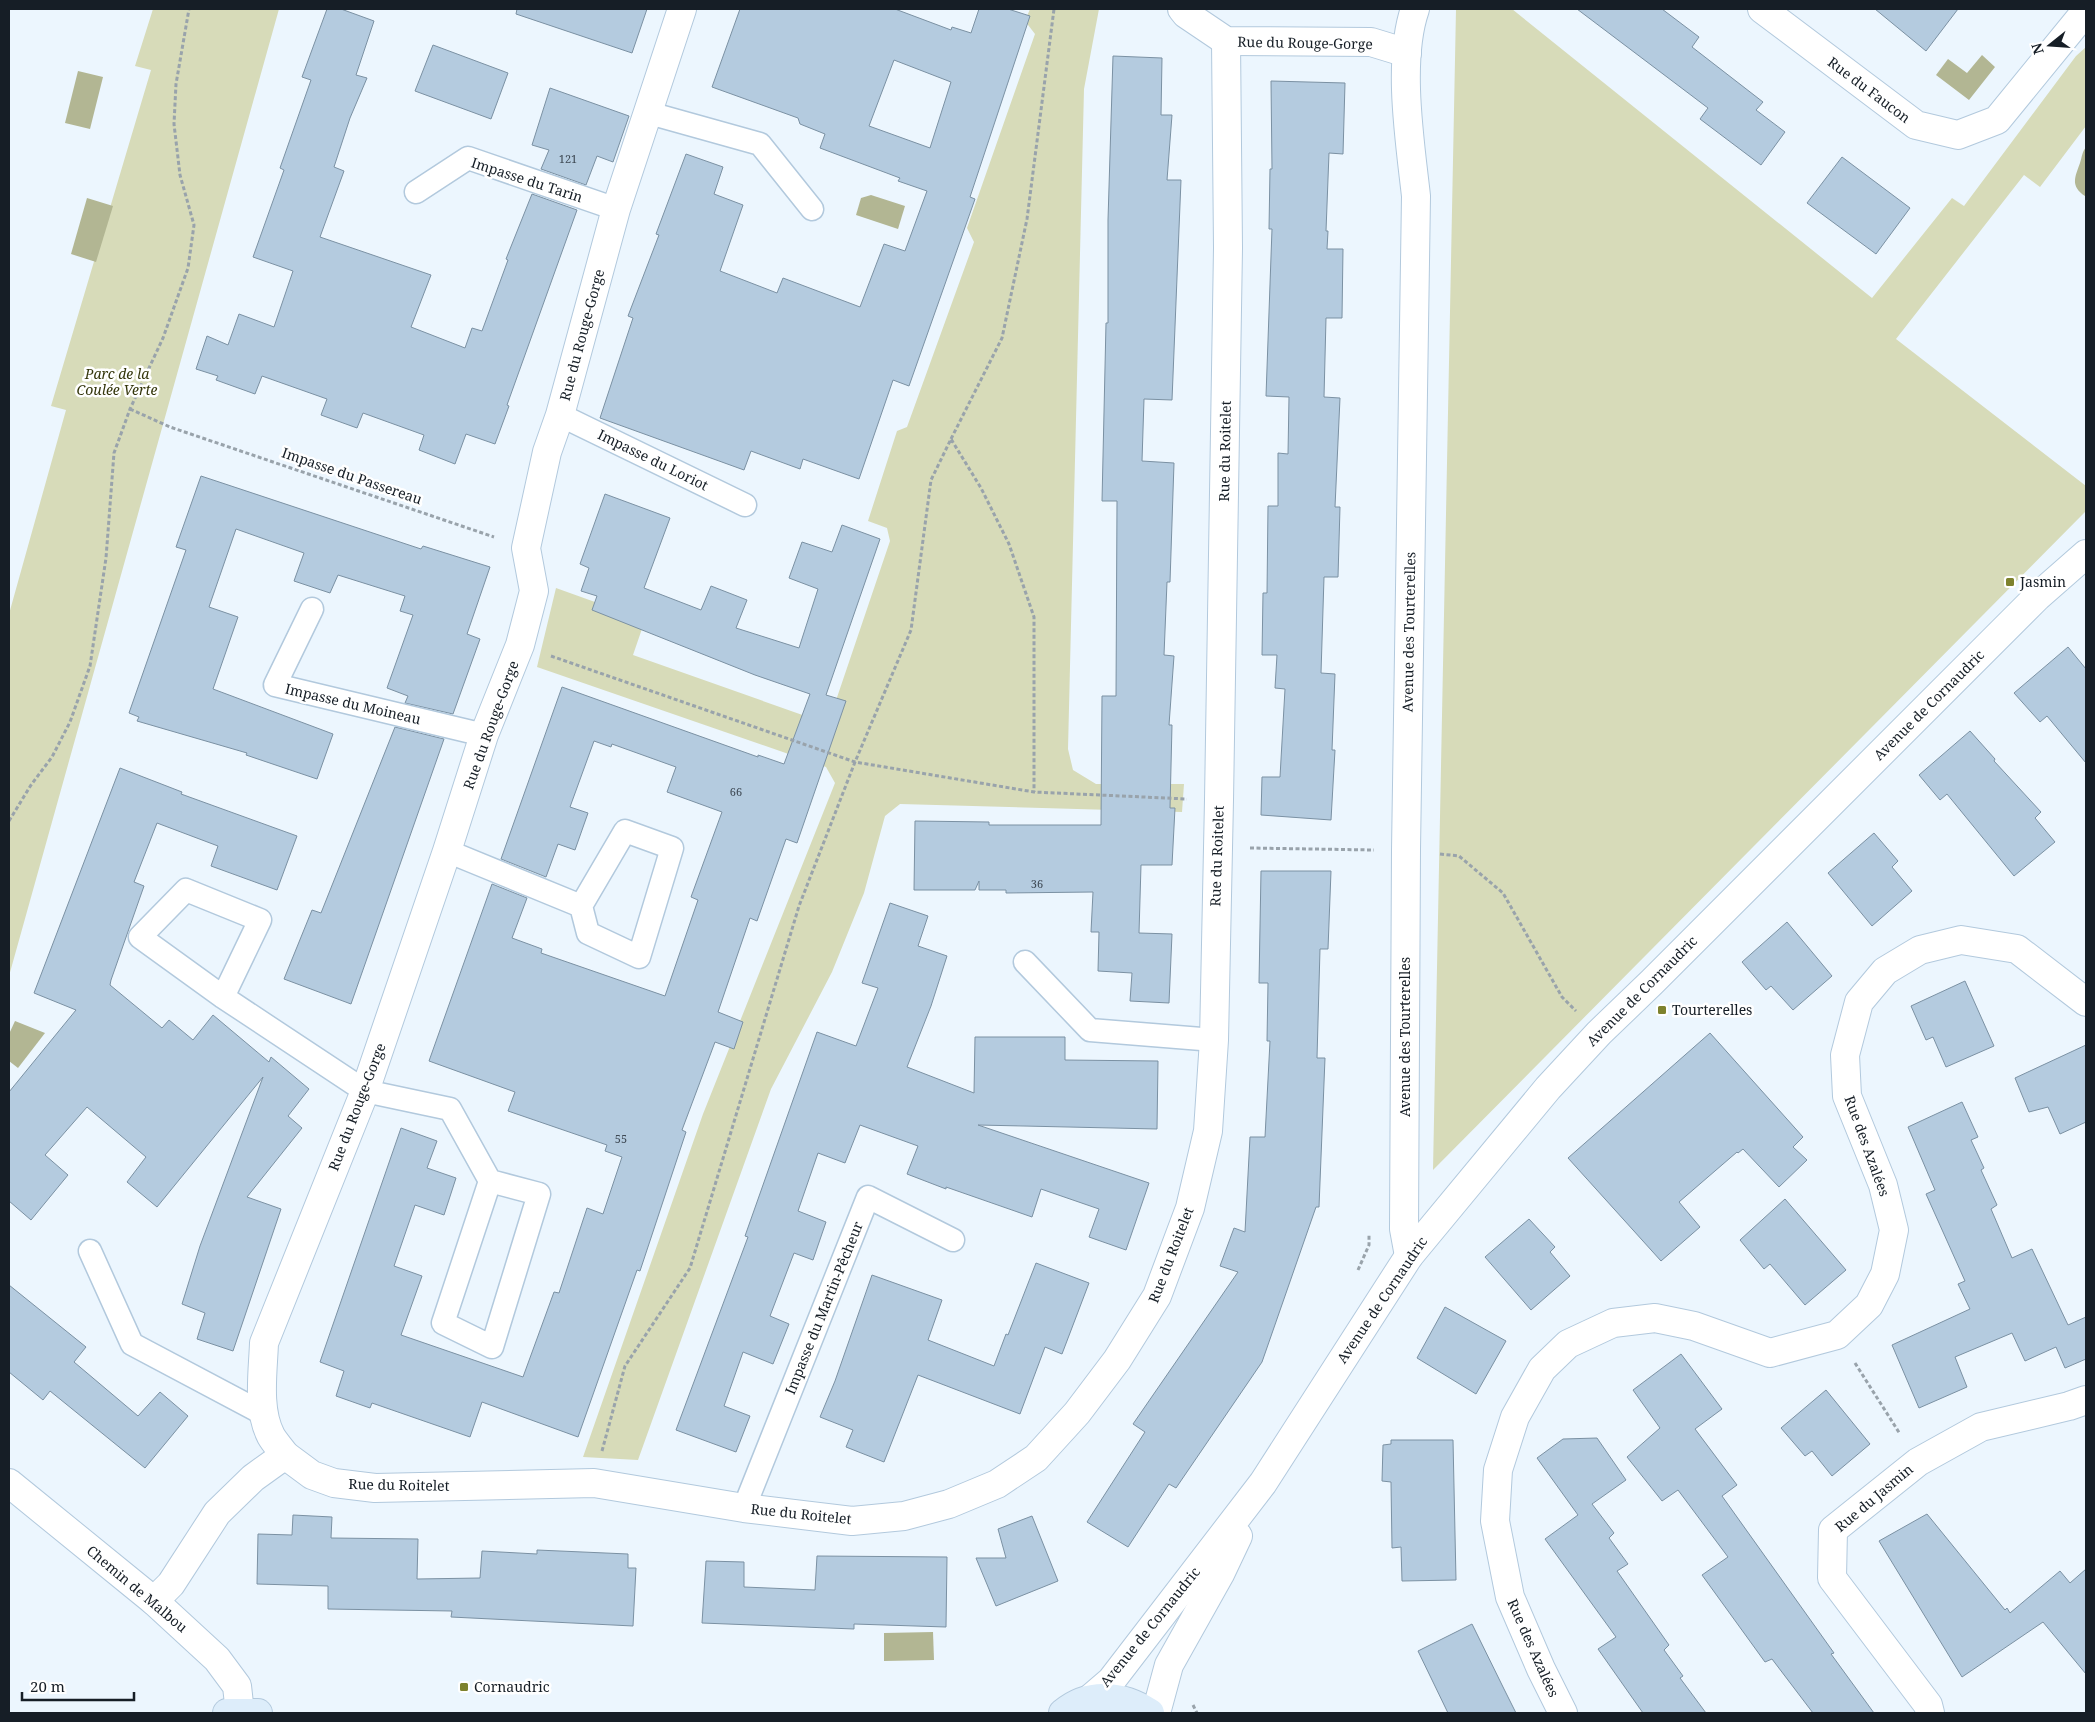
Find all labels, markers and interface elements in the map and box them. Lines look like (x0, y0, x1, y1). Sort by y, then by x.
north arrow (2025, 20, 2075, 70)
street label: Rue du Rouge-Gorge (1237, 32, 1373, 53)
text: N (2026, 41, 2048, 57)
street label: Rue du Faucon (1824, 52, 1914, 127)
house number: 121 (559, 151, 577, 166)
street label: Impasse du Tarin (469, 153, 585, 206)
street label: Rue du Rouge-Gorge (555, 267, 608, 403)
park label: Parc de la Coulée Verte (76, 364, 158, 399)
street label: Rue du Roitelet (1214, 400, 1235, 502)
street label: Impasse du Loriot (595, 425, 712, 495)
street label: Impasse du Passereau (280, 443, 425, 508)
street label: Avenue des Tourterelles (1398, 552, 1419, 712)
place label: Jasmin (2019, 572, 2066, 591)
marker: Jasmin (2004, 576, 2016, 588)
street label: Avenue de Cornaudric (1869, 645, 1988, 764)
street label: Rue du Rouge-Gorge (458, 658, 523, 792)
street label: Impasse du Moineau (283, 679, 423, 728)
house number: 66 (730, 784, 742, 799)
street label: Rue du Roitelet (1205, 805, 1228, 907)
house number: 36 (1031, 876, 1043, 891)
street label: Avenue de Cornaudric (1582, 931, 1701, 1050)
street label: Avenue des Tourterelles (1395, 957, 1414, 1117)
place label: Tourterelles (1672, 1000, 1752, 1019)
marker: Tourterelles (1656, 1004, 1668, 1016)
street label: Rue du Rouge-Gorge (323, 1040, 390, 1173)
street label: Rue des Azalées (1840, 1093, 1894, 1199)
house number: 55 (615, 1131, 627, 1146)
street label: Rue du Roitelet (1144, 1204, 1198, 1305)
street label: Impasse du Martin-Pêcheur (780, 1218, 867, 1397)
street label: Avenue de Cornaudric (1332, 1233, 1431, 1367)
street label: Rue du Jasmin (1831, 1459, 1917, 1536)
street label: Rue du Roitelet (348, 1474, 450, 1495)
street label: Rue du Roitelet (750, 1499, 852, 1528)
street label: Chemin de Malbou (83, 1541, 192, 1636)
street label: Avenue de Cornaudric (1095, 1563, 1204, 1691)
street label: Rue des Azalées (1503, 1596, 1564, 1700)
scale bar (22, 1670, 135, 1702)
text: 20 m (30, 1676, 65, 1696)
place label: Cornaudric (474, 1677, 550, 1696)
marker: Cornaudric (458, 1681, 470, 1693)

